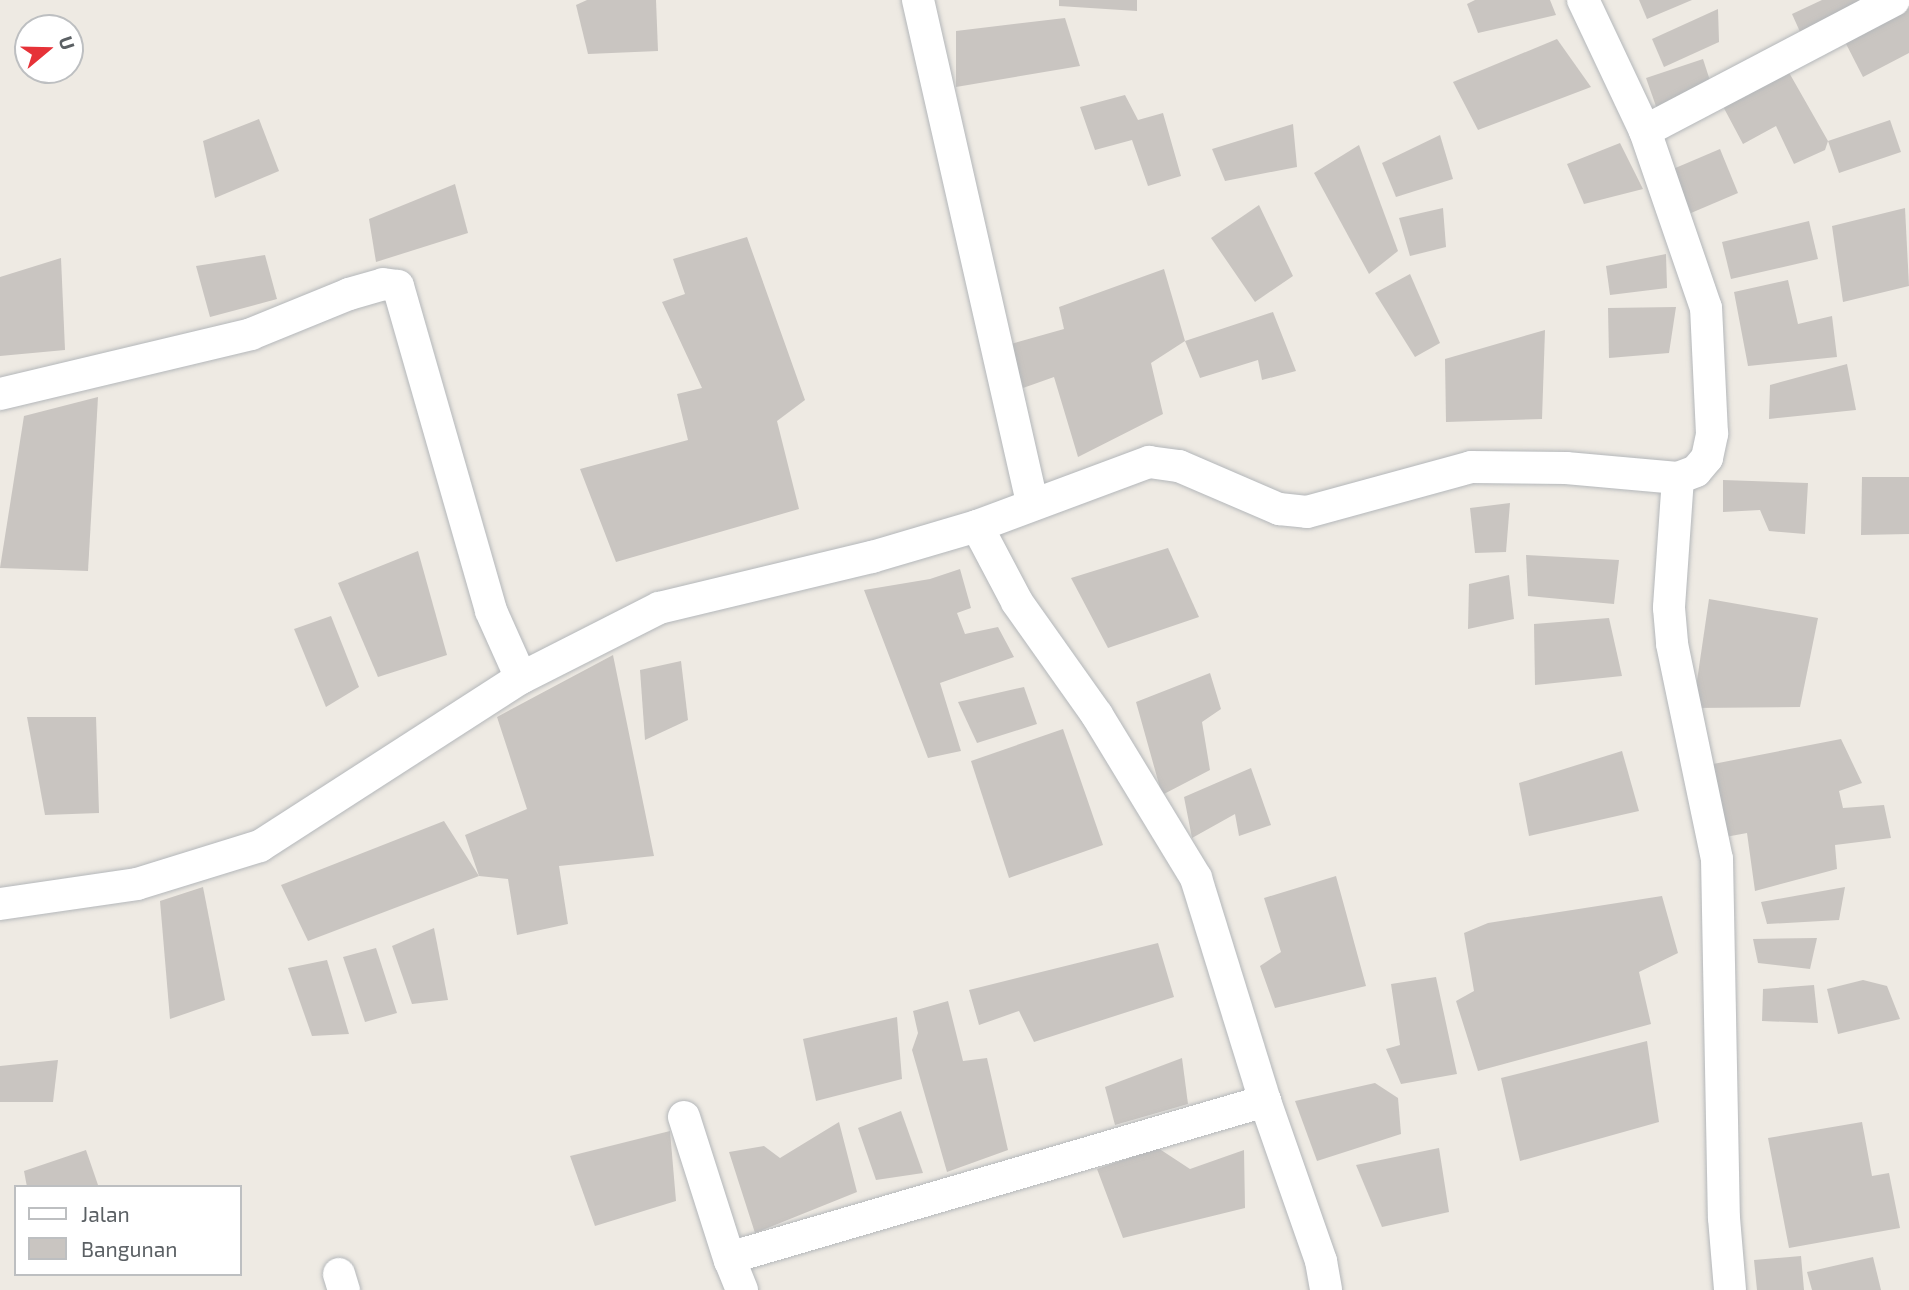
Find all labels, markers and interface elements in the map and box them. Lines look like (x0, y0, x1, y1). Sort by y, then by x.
north arrow (14, 14, 84, 84)
text: U (54, 33, 80, 53)
legend (14, 1185, 242, 1276)
text: Jalan (81, 1201, 130, 1226)
text: Bangunan (81, 1236, 177, 1261)

